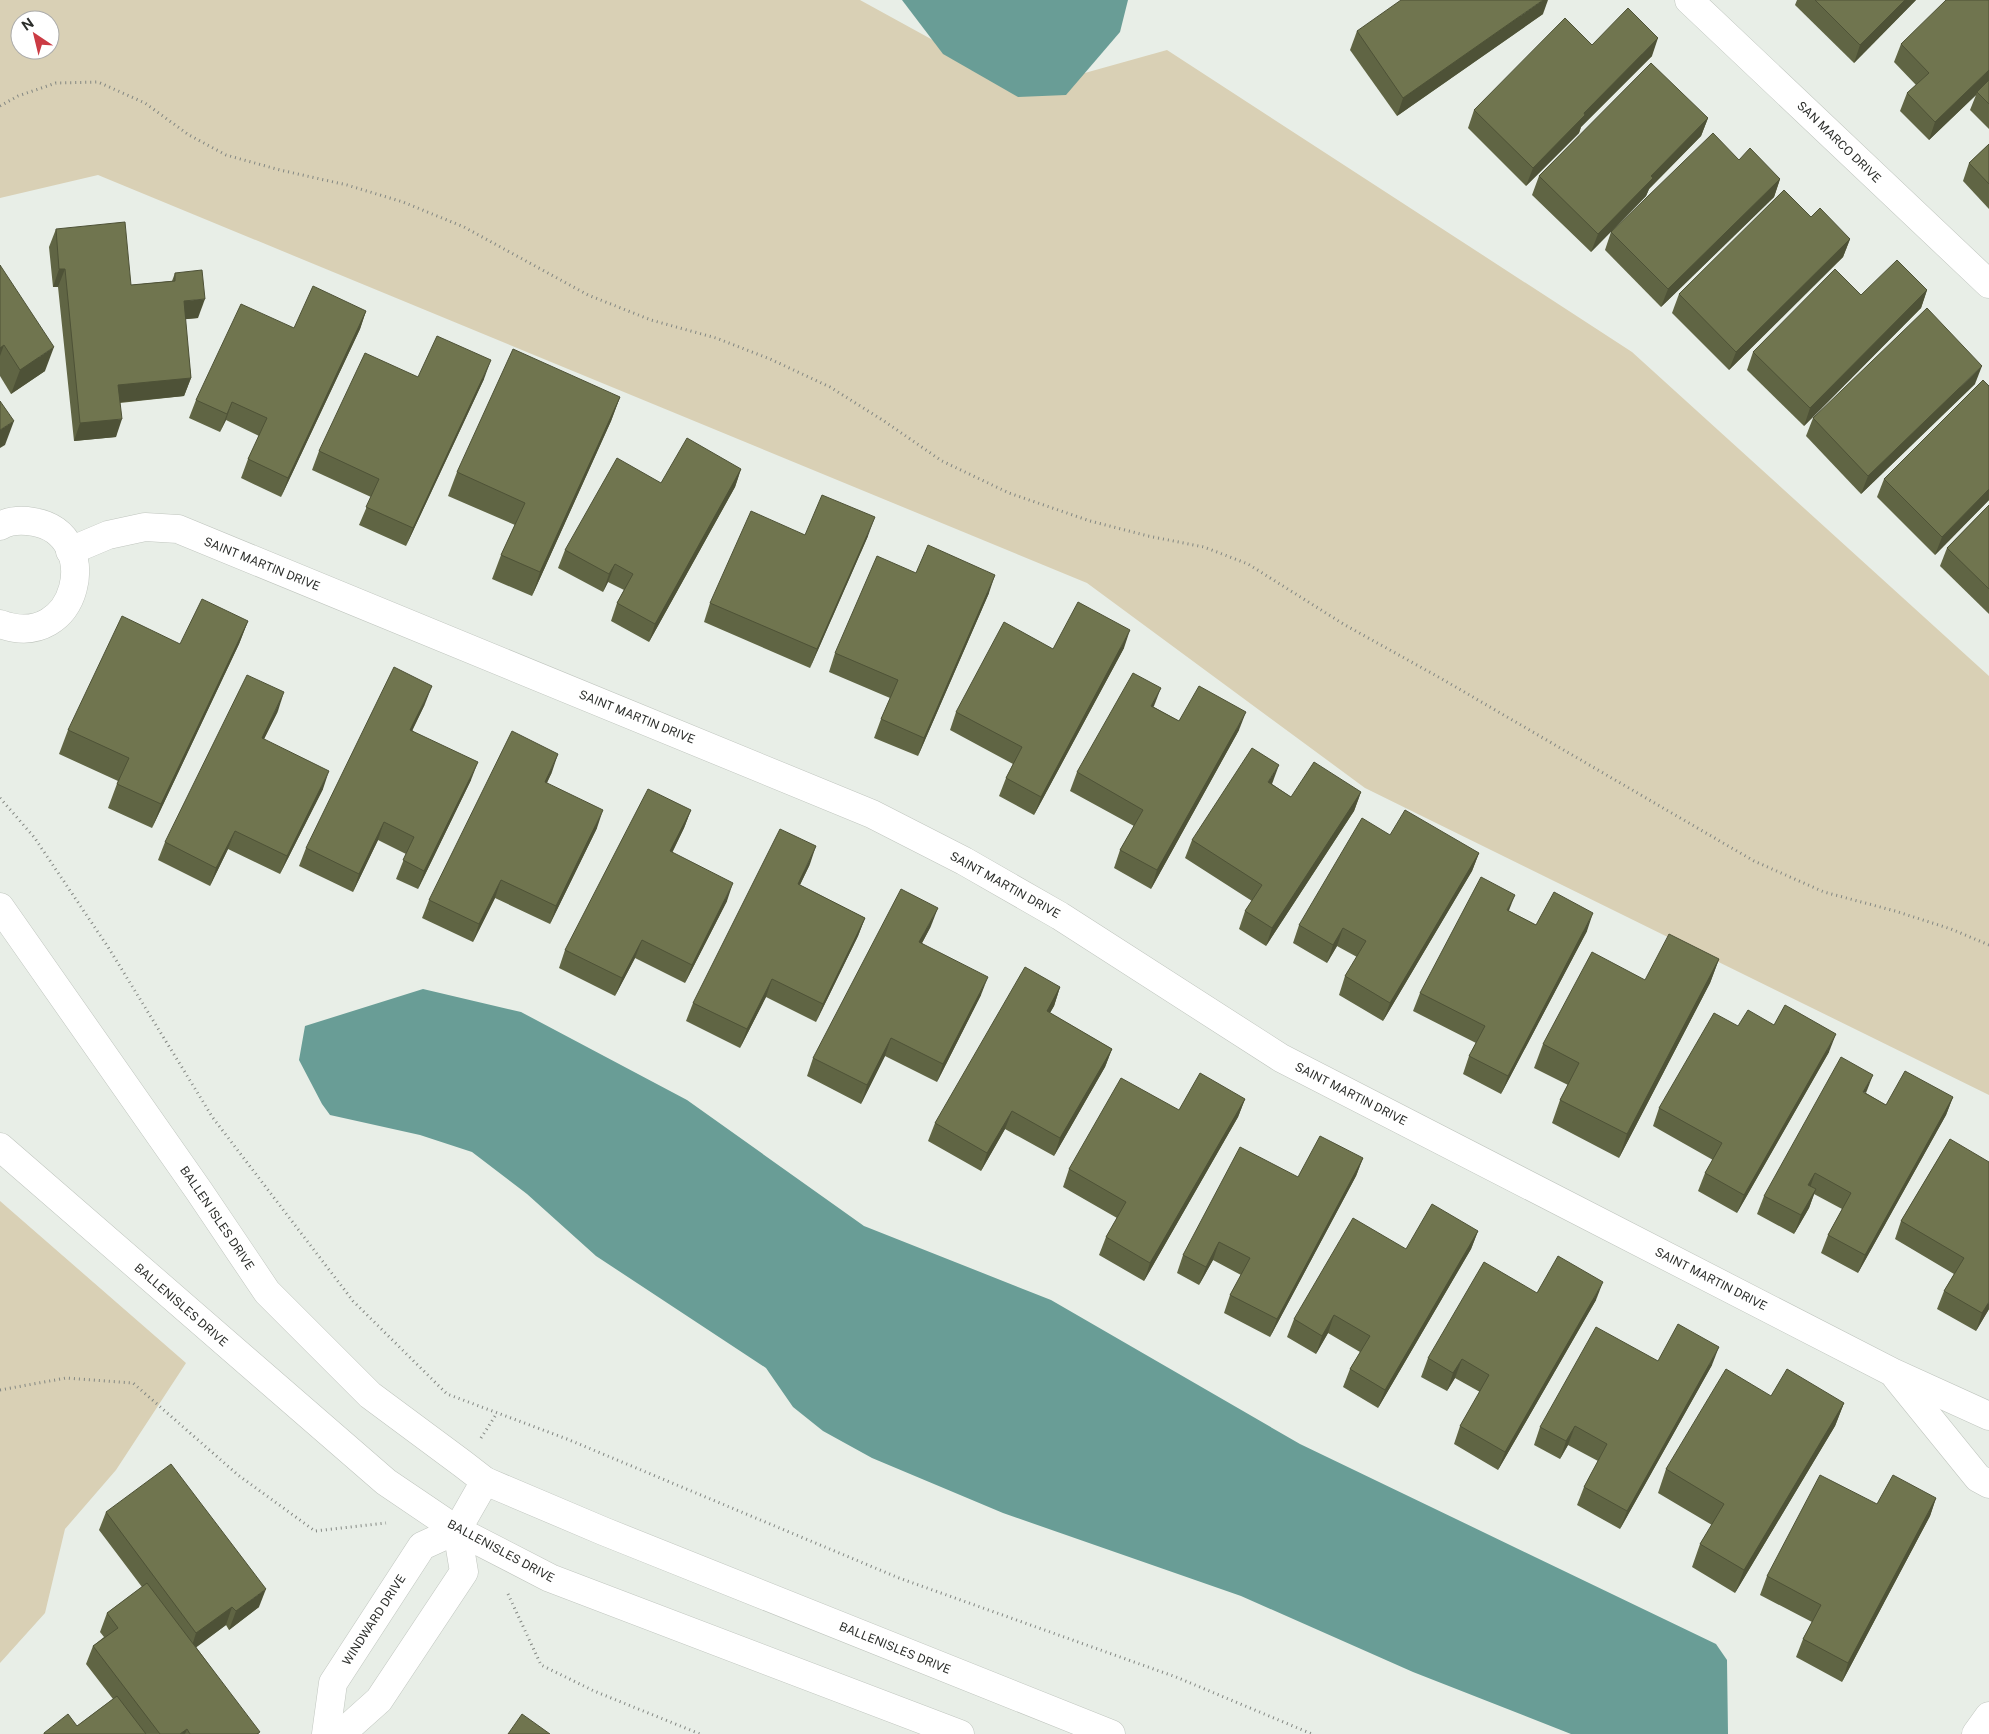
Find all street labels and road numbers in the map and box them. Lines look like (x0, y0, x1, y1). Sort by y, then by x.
street label: SAN MARCO DRIVE (1794, 98, 1884, 186)
street label: SAINT MARTIN DRIVE (202, 534, 322, 594)
street label: SAINT MARTIN DRIVE (577, 687, 697, 747)
street label: SAINT MARTIN DRIVE (947, 849, 1063, 921)
street label: SAINT MARTIN DRIVE (1293, 1060, 1409, 1128)
street label: BALLEN ISLES DRIVE (177, 1164, 257, 1272)
street label: SAINT MARTIN DRIVE (1653, 1245, 1769, 1313)
street label: BALLENISLES DRIVE (131, 1261, 231, 1349)
street label: BALLENISLES DRIVE (445, 1517, 557, 1585)
street label: WINDWARD DRIVE (339, 1572, 409, 1668)
street label: BALLENISLES DRIVE (837, 1619, 953, 1677)

